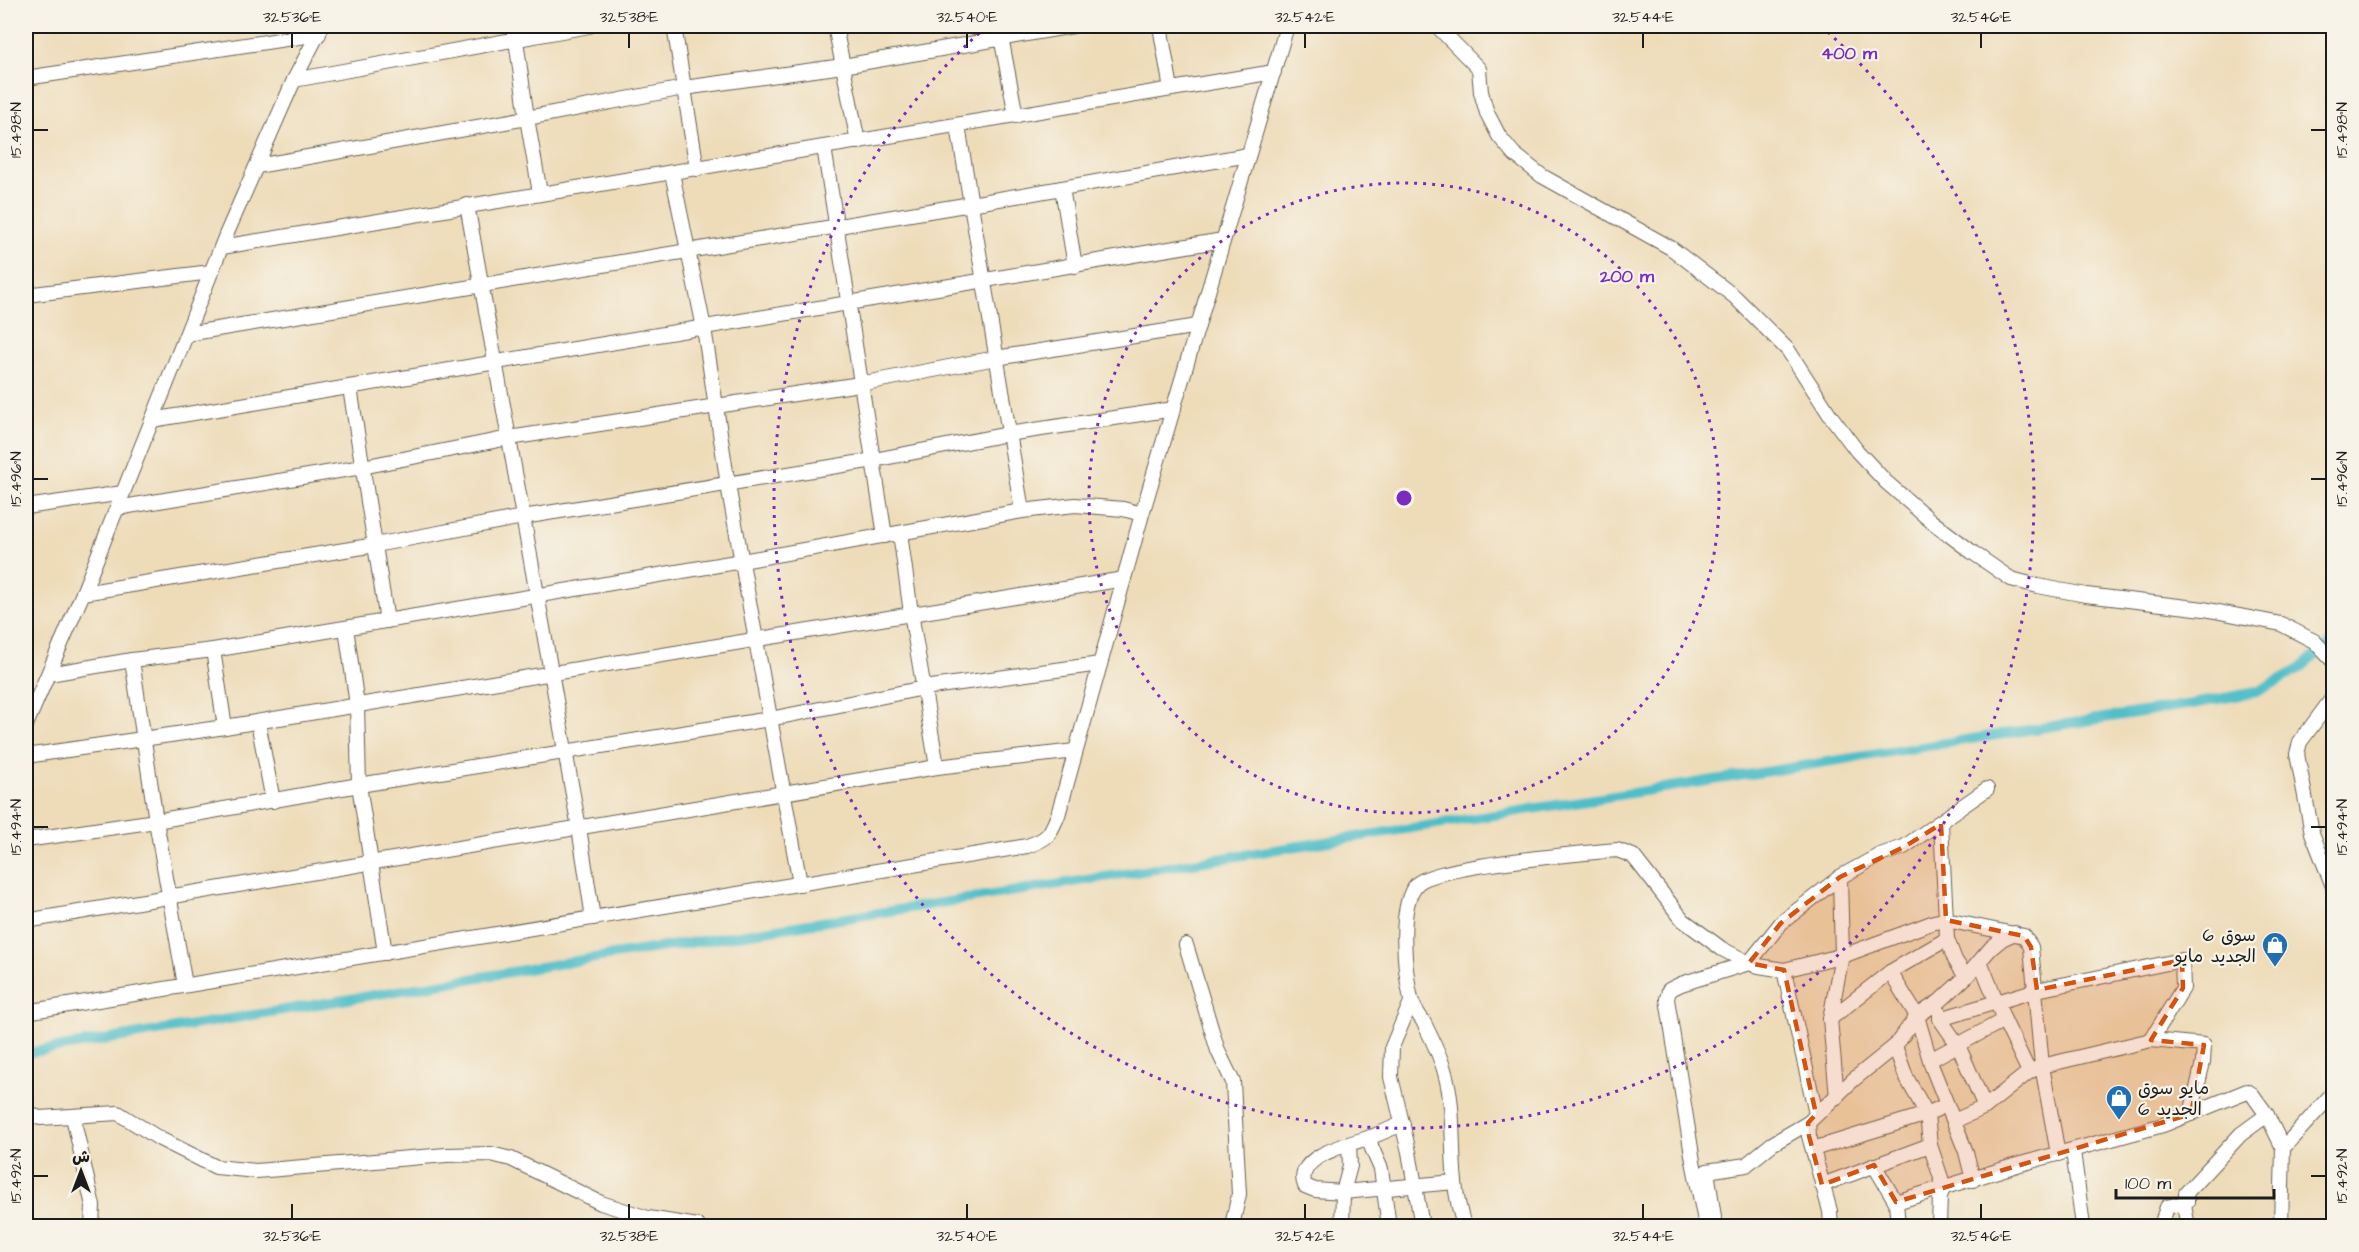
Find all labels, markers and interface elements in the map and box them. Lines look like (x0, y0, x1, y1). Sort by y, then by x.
text: 32.536°E (263, 7, 321, 28)
text: 32.538°E (600, 7, 658, 28)
text: 32.540°E (937, 7, 998, 28)
text: 32.542°E (1275, 7, 1335, 28)
text: 32.544°E (1612, 7, 1674, 28)
text: 32.546°E (1951, 7, 2011, 28)
text: 400 m (1821, 41, 1878, 66)
text: 15.498°N (6, 102, 27, 158)
text: 15.498°N (2332, 102, 2353, 158)
text: 200 m (1599, 264, 1655, 289)
text: 15.496°N (6, 451, 27, 507)
text: 15.496°N (2332, 451, 2353, 507)
centre of rings (1394, 488, 1414, 508)
text: 15.494°N (6, 799, 27, 855)
text: 15.494°N (2332, 799, 2353, 855)
place label: سوق 6 الجديد مايو (2172, 923, 2256, 969)
shop icon: سوق 6 الجديد مايو (2260, 930, 2290, 968)
place label: مايو سوق 6 الجديد (2138, 1076, 2209, 1122)
shop icon: مايو سوق 6 الجديد (2104, 1083, 2134, 1121)
north arrow (51, 1141, 111, 1201)
text: ش (72, 1146, 90, 1168)
text: 15.492°N (6, 1149, 27, 1203)
text: 15.492°N (2332, 1149, 2353, 1203)
scale bar (2116, 1162, 2274, 1200)
text: 100 m (2125, 1171, 2171, 1196)
text: 32.536°E (263, 1226, 321, 1247)
text: 32.538°E (600, 1226, 658, 1247)
text: 32.540°E (937, 1226, 998, 1247)
text: 32.542°E (1275, 1226, 1335, 1247)
text: 32.544°E (1612, 1226, 1674, 1247)
text: 32.546°E (1951, 1226, 2011, 1247)

